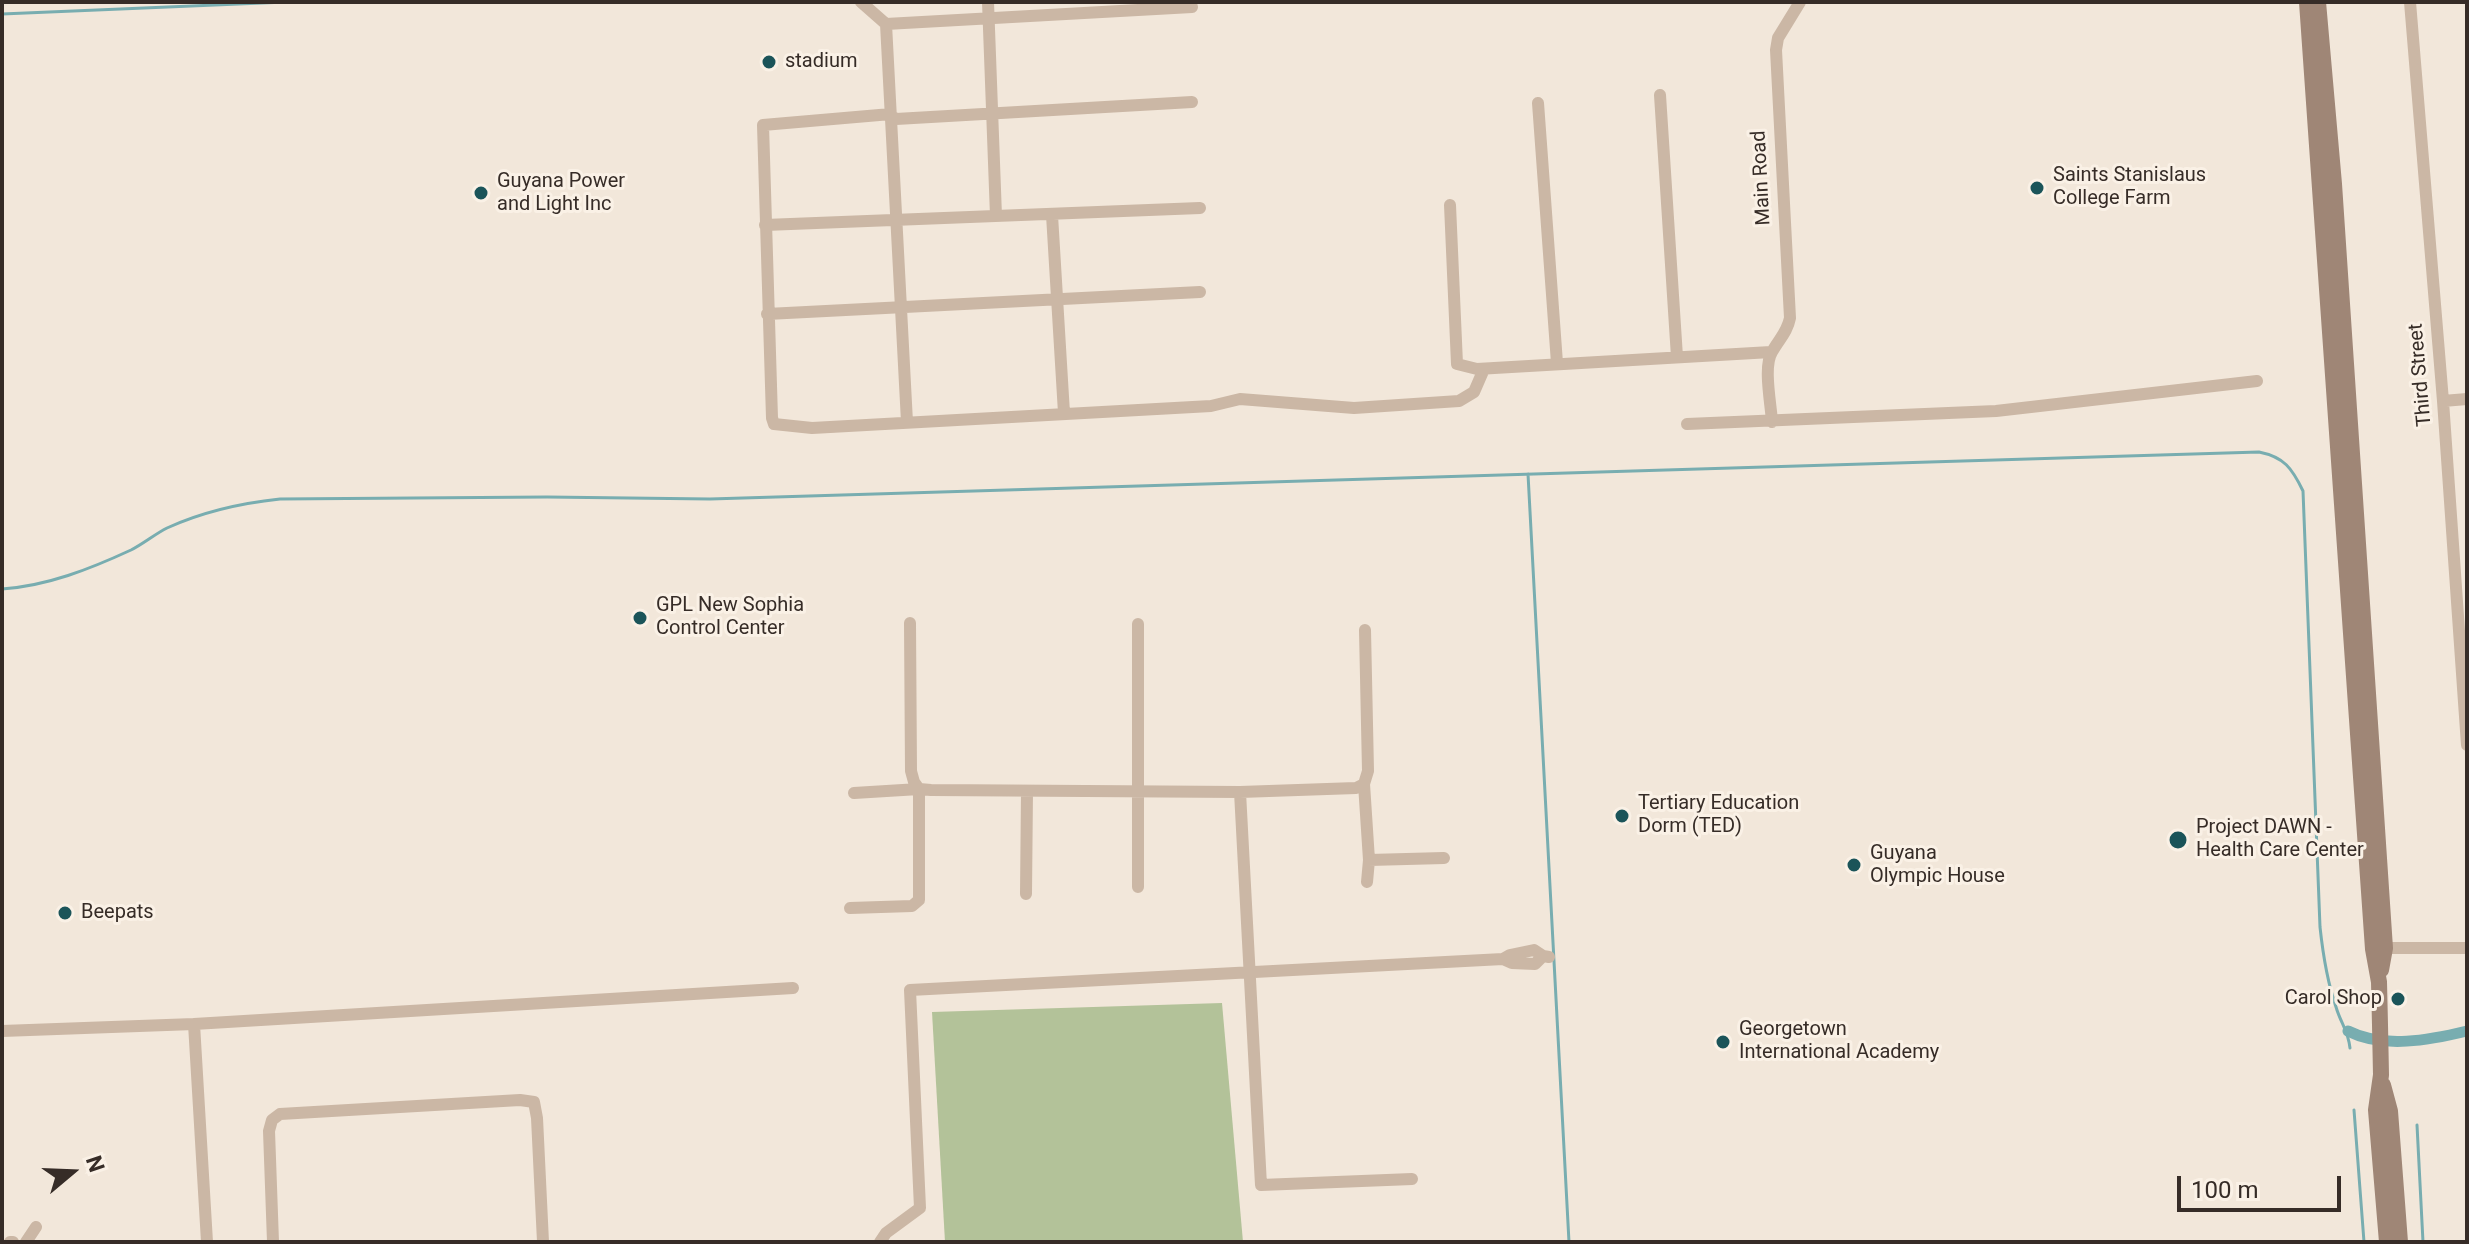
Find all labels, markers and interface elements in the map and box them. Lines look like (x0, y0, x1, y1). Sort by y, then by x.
place label: stadium (785, 50, 857, 74)
marker: stadium (760, 53, 778, 71)
street label: Main Road (1748, 130, 1776, 226)
place label: Saints Stanislaus College Farm (2053, 164, 2206, 211)
place label: Guyana Power and Light Inc (497, 170, 625, 217)
marker: Saints Stanislaus College Farm (2028, 179, 2046, 197)
marker: Guyana Power and Light Inc (472, 184, 490, 202)
street label: Third Street (2405, 322, 2437, 428)
place label: GPL New Sophia Control Center (656, 594, 804, 641)
marker: GPL New Sophia Control Center (631, 609, 649, 627)
place label: Tertiary Education Dorm (TED) (1638, 792, 1799, 839)
marker: Tertiary Education Dorm (TED) (1613, 807, 1631, 825)
place label: Project DAWN - Health Care Center (2196, 816, 2364, 863)
marker: Project DAWN - Health Care Center (2167, 829, 2189, 851)
place label: Guyana Olympic House (1870, 842, 2005, 889)
marker: Guyana Olympic House (1845, 856, 1863, 874)
place label: Beepats (81, 901, 154, 925)
marker: Beepats (56, 904, 74, 922)
place label: Carol Shop (2285, 987, 2382, 1011)
marker: Carol Shop (2389, 990, 2407, 1008)
place label: Georgetown International Academy (1739, 1018, 1939, 1065)
marker: Georgetown International Academy (1714, 1033, 1732, 1051)
north arrow (32, 1132, 112, 1212)
text: N (81, 1153, 110, 1175)
scale bar (2181, 1160, 2345, 1210)
text: 100 m (2191, 1176, 2258, 1204)

